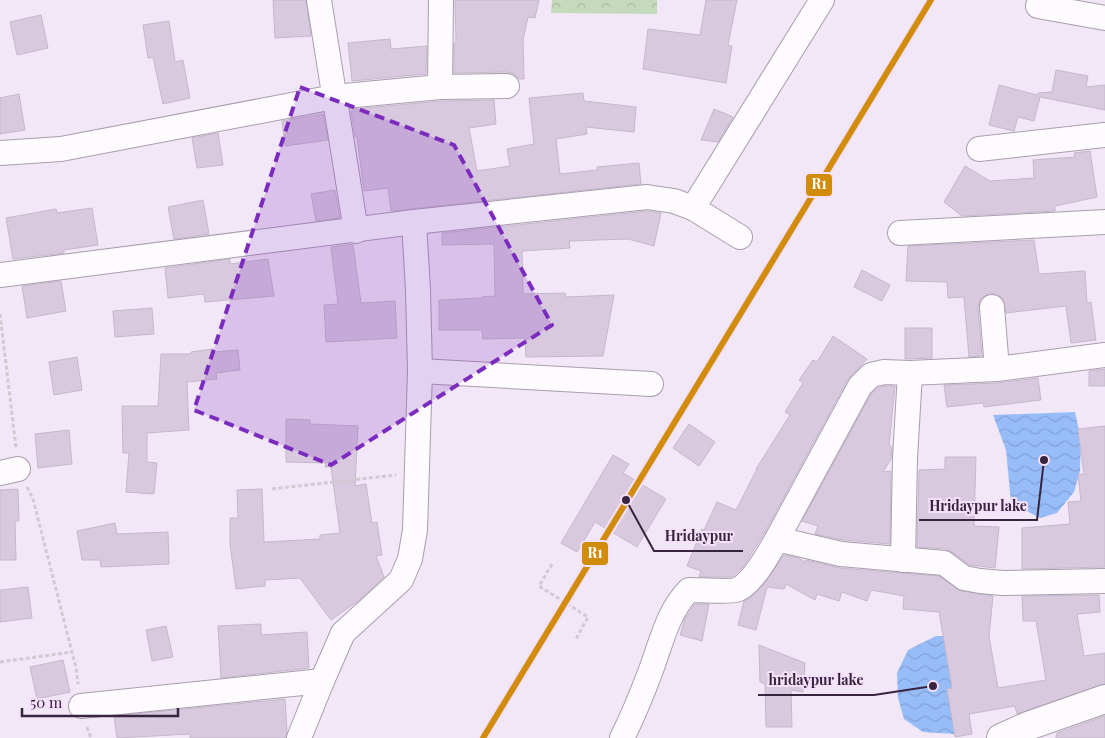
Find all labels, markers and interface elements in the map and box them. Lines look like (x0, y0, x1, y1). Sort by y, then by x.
line badge: R1 (805, 173, 833, 197)
text: R1 (811, 174, 827, 193)
callout: Hridaypur lake (919, 491, 1037, 520)
text: Hridaypur lake (929, 496, 1027, 515)
callout: Hridaypur (654, 522, 743, 551)
text: Hridaypur (665, 526, 734, 545)
line badge: R1 (581, 541, 609, 566)
text: R1 (587, 543, 603, 562)
callout: hridaypur lake (758, 666, 874, 695)
text: hridaypur lake (769, 670, 863, 689)
scale bar (22, 686, 179, 718)
text: 50 m (30, 692, 63, 712)

